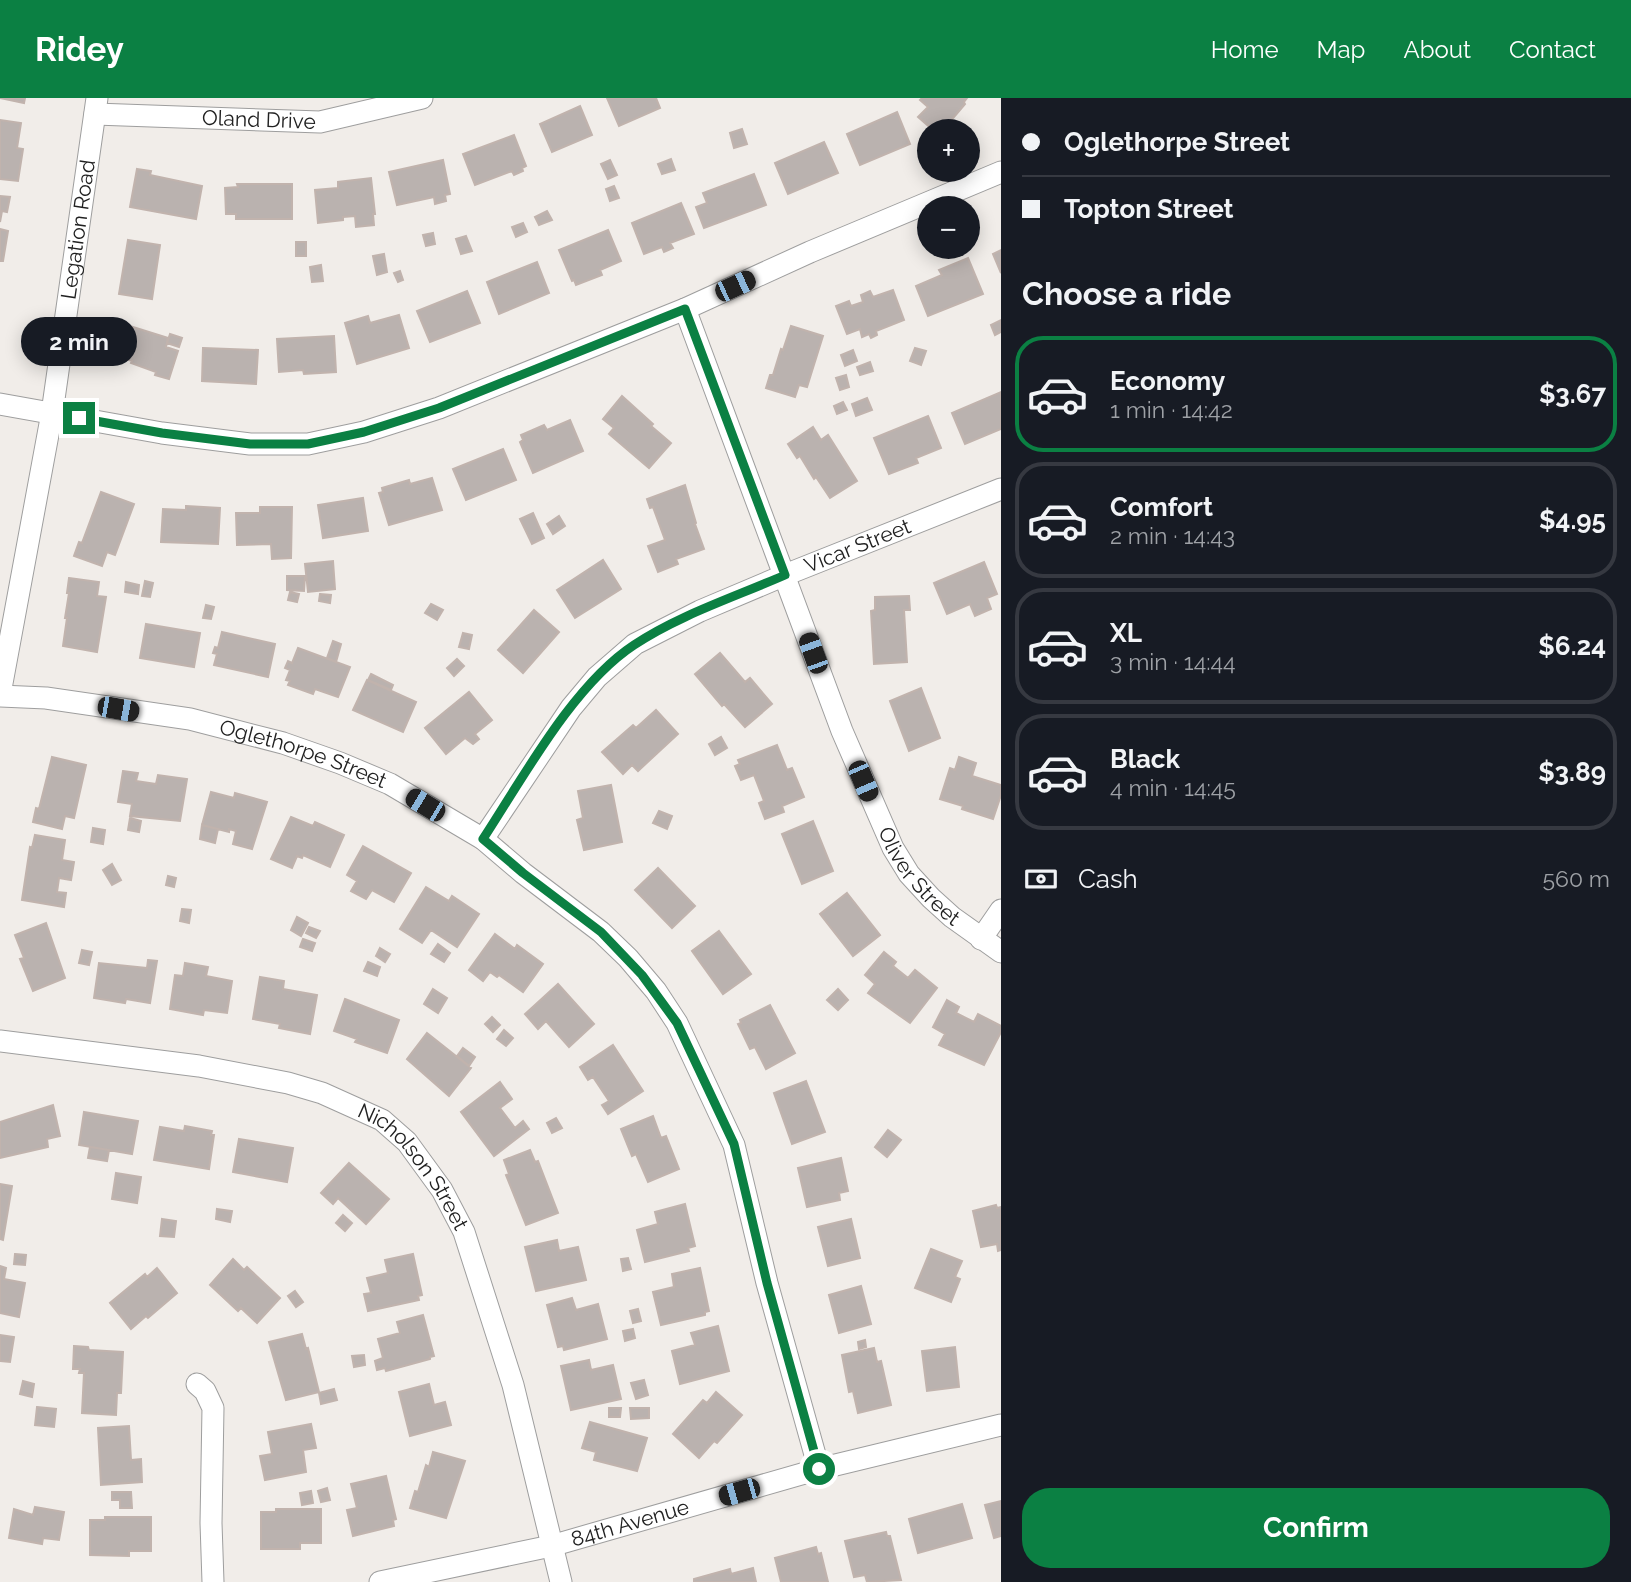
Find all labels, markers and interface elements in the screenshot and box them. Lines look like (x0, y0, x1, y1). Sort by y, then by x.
text: Ridey (35, 30, 124, 69)
text: Home (1211, 35, 1279, 64)
text: Map (1317, 35, 1365, 64)
text: About (1403, 35, 1471, 64)
text: Contact (1509, 35, 1596, 64)
street label: Oland Drive (202, 105, 316, 134)
map controls (917, 119, 980, 259)
button: + (917, 119, 980, 182)
text: Oglethorpe Street (1064, 127, 1290, 157)
street label: Legation Road (55, 158, 100, 301)
text: Topton Street (1064, 194, 1234, 224)
button: − (917, 196, 980, 259)
car (712, 268, 759, 304)
text: Choose a ride (1022, 275, 1231, 312)
callout: 2 min (21, 316, 137, 366)
text: 2 min (49, 328, 109, 355)
icon: car (1026, 363, 1089, 426)
text: Economy (1110, 366, 1225, 396)
text: $3.67 (1539, 379, 1606, 409)
text: 1 min · 14:42 (1110, 396, 1233, 423)
route end (63, 402, 95, 434)
icon: car (1026, 489, 1089, 552)
text: Comfort (1110, 492, 1213, 522)
text: $4.95 (1539, 505, 1606, 535)
street label: Vicar Street (801, 513, 914, 578)
text: 2 min · 14:43 (1110, 522, 1235, 549)
icon: car (1026, 615, 1089, 678)
text: XL (1110, 618, 1142, 648)
car (796, 630, 831, 676)
text: $6.24 (1538, 631, 1606, 661)
text: 3 min · 14:44 (1110, 648, 1236, 675)
car (96, 695, 141, 723)
street label: Oglethorpe Street (217, 714, 391, 793)
icon: car (1026, 741, 1089, 804)
text: Black (1110, 744, 1180, 774)
text: $3.89 (1538, 757, 1606, 787)
car (846, 758, 881, 804)
text: 4 min · 14:45 (1110, 774, 1236, 801)
car (402, 785, 449, 825)
street label: Oliver Street (873, 823, 965, 931)
icon: cash (1022, 860, 1060, 898)
text: Cash (1078, 864, 1138, 894)
text: 560 m (1543, 865, 1610, 892)
street label: Nicholson Street (354, 1098, 474, 1234)
route start (803, 1453, 835, 1485)
car (716, 1476, 763, 1508)
button: Confirm (1022, 1488, 1610, 1568)
street label: 84th Avenue (568, 1494, 692, 1552)

